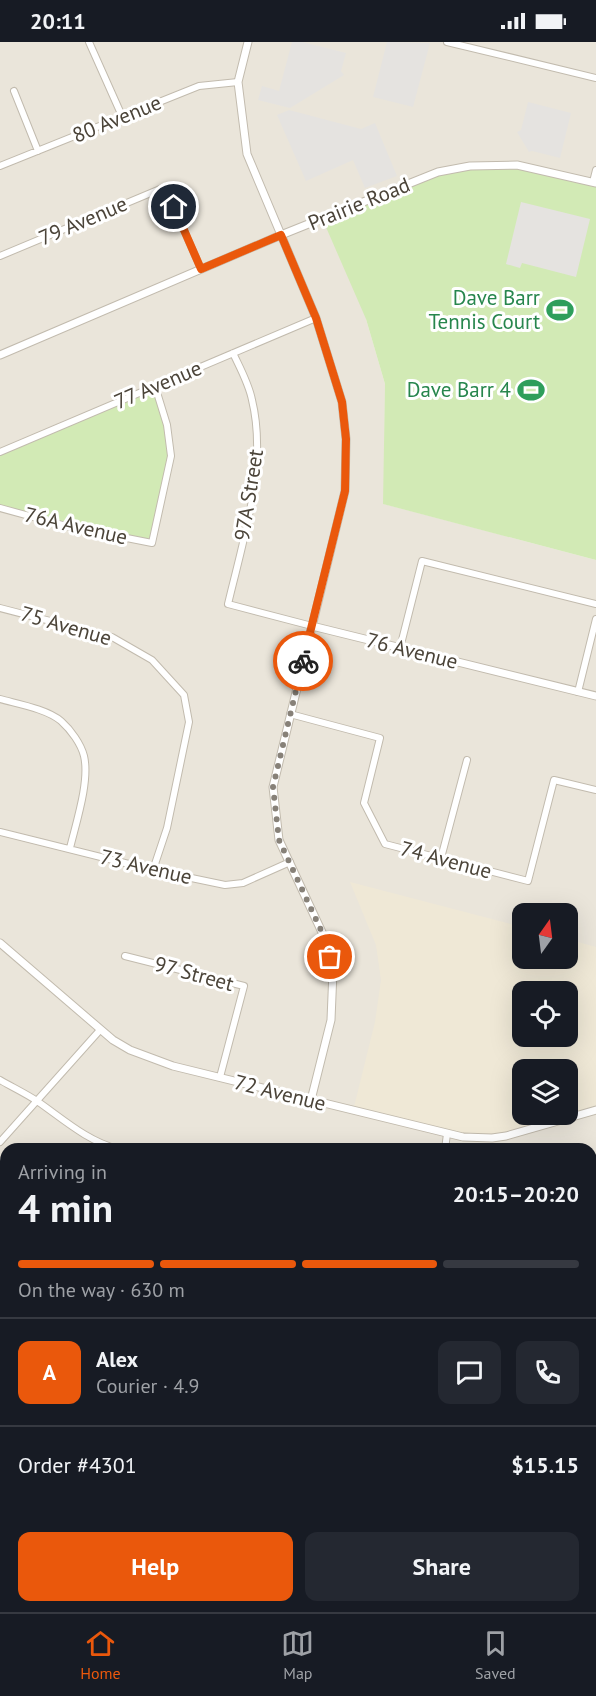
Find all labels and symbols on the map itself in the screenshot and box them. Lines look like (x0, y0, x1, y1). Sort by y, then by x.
street label: 80 Avenue (68, 89, 165, 149)
street label: Prairie Road (304, 171, 414, 236)
pin (148, 181, 199, 232)
street label: 79 Avenue (35, 190, 131, 251)
place label: Dave Barr Tennis Court (429, 284, 540, 335)
sports icon: Dave Barr Tennis Court (545, 295, 575, 325)
street label: 77 Avenue (110, 354, 206, 415)
sports icon: Dave Barr 4 (516, 375, 546, 405)
place label: Dave Barr 4 (407, 376, 511, 403)
street label: 97A Street (228, 447, 269, 543)
street label: 76A Avenue (22, 501, 130, 550)
street label: 75 Avenue (18, 600, 115, 651)
street label: 76 Avenue (364, 626, 461, 675)
courier (273, 631, 333, 691)
street label: 74 Avenue (398, 834, 495, 885)
street label: 73 Avenue (98, 843, 195, 890)
north arrow (512, 903, 578, 969)
pin (304, 931, 355, 982)
street label: 97 Street (152, 950, 237, 997)
street label: 72 Avenue (232, 1068, 329, 1117)

